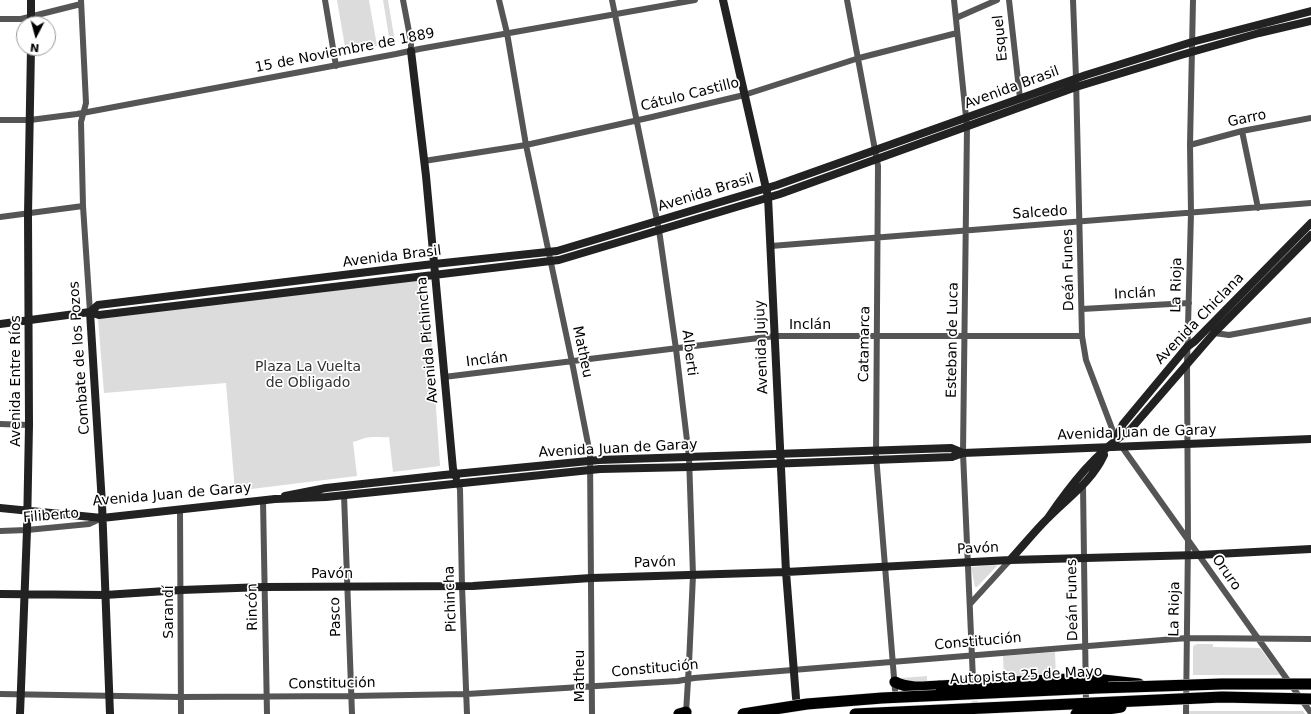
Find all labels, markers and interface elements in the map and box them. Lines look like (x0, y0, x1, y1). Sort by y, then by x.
street label: Esquel (990, 14, 1012, 62)
north arrow (16, 16, 56, 56)
street label: 15 de Noviembre de 1889 (254, 25, 436, 77)
text: N (30, 40, 40, 54)
street label: Avenida Brasil (962, 63, 1062, 113)
street label: Cátulo Castillo (639, 75, 741, 115)
street label: Garro (1226, 107, 1268, 131)
street label: Avenida Brasil (656, 170, 756, 216)
street label: Salcedo (1012, 203, 1068, 223)
street label: Deán Funes (1060, 229, 1078, 311)
street label: Avenida Brasil (342, 243, 442, 271)
street label: La Rioja (1168, 257, 1186, 313)
street label: Avenida Chiclana (1152, 270, 1248, 368)
street label: Avenida Pichincha (414, 276, 442, 404)
street label: Combate de los Pozos (66, 281, 94, 435)
street label: Esteban de Luca (944, 282, 962, 398)
street label: Inclán (1114, 285, 1156, 303)
street label: Avenida Jujuy (752, 300, 772, 394)
street label: Catamarca (856, 306, 874, 382)
street label: Avenida Entre Ríos (8, 315, 24, 447)
street label: Inclán (789, 317, 831, 333)
street label: Matheu (568, 325, 596, 379)
street label: Alberti (678, 329, 700, 377)
street label: Inclán (465, 349, 509, 371)
park label: Plaza La Vuelta de Obligado (255, 359, 361, 392)
street label: Avenida Juan de Garay (1057, 422, 1217, 444)
street label: Avenida Juan de Garay (538, 436, 698, 462)
street label: Avenida Juan de Garay (92, 480, 252, 510)
street label: Filiberto (22, 505, 80, 527)
street label: Pavón (957, 540, 999, 558)
street label: Oruro (1208, 552, 1244, 594)
street label: Pavón (634, 554, 676, 572)
street label: Deán Funes (1064, 559, 1082, 641)
street label: Pichincha (441, 565, 461, 633)
street label: Pavón (311, 566, 353, 582)
street label: La Rioja (1166, 581, 1184, 637)
street label: Rincón (244, 583, 262, 631)
street label: Sarandí (161, 585, 177, 639)
street label: Pasco (327, 597, 345, 637)
street label: Constitución (934, 630, 1022, 654)
street label: Matheu (572, 650, 588, 702)
street label: Constitución (611, 657, 699, 681)
street label: Autopista 25 de Mayo (949, 664, 1103, 688)
street label: Constitución (288, 675, 376, 693)

